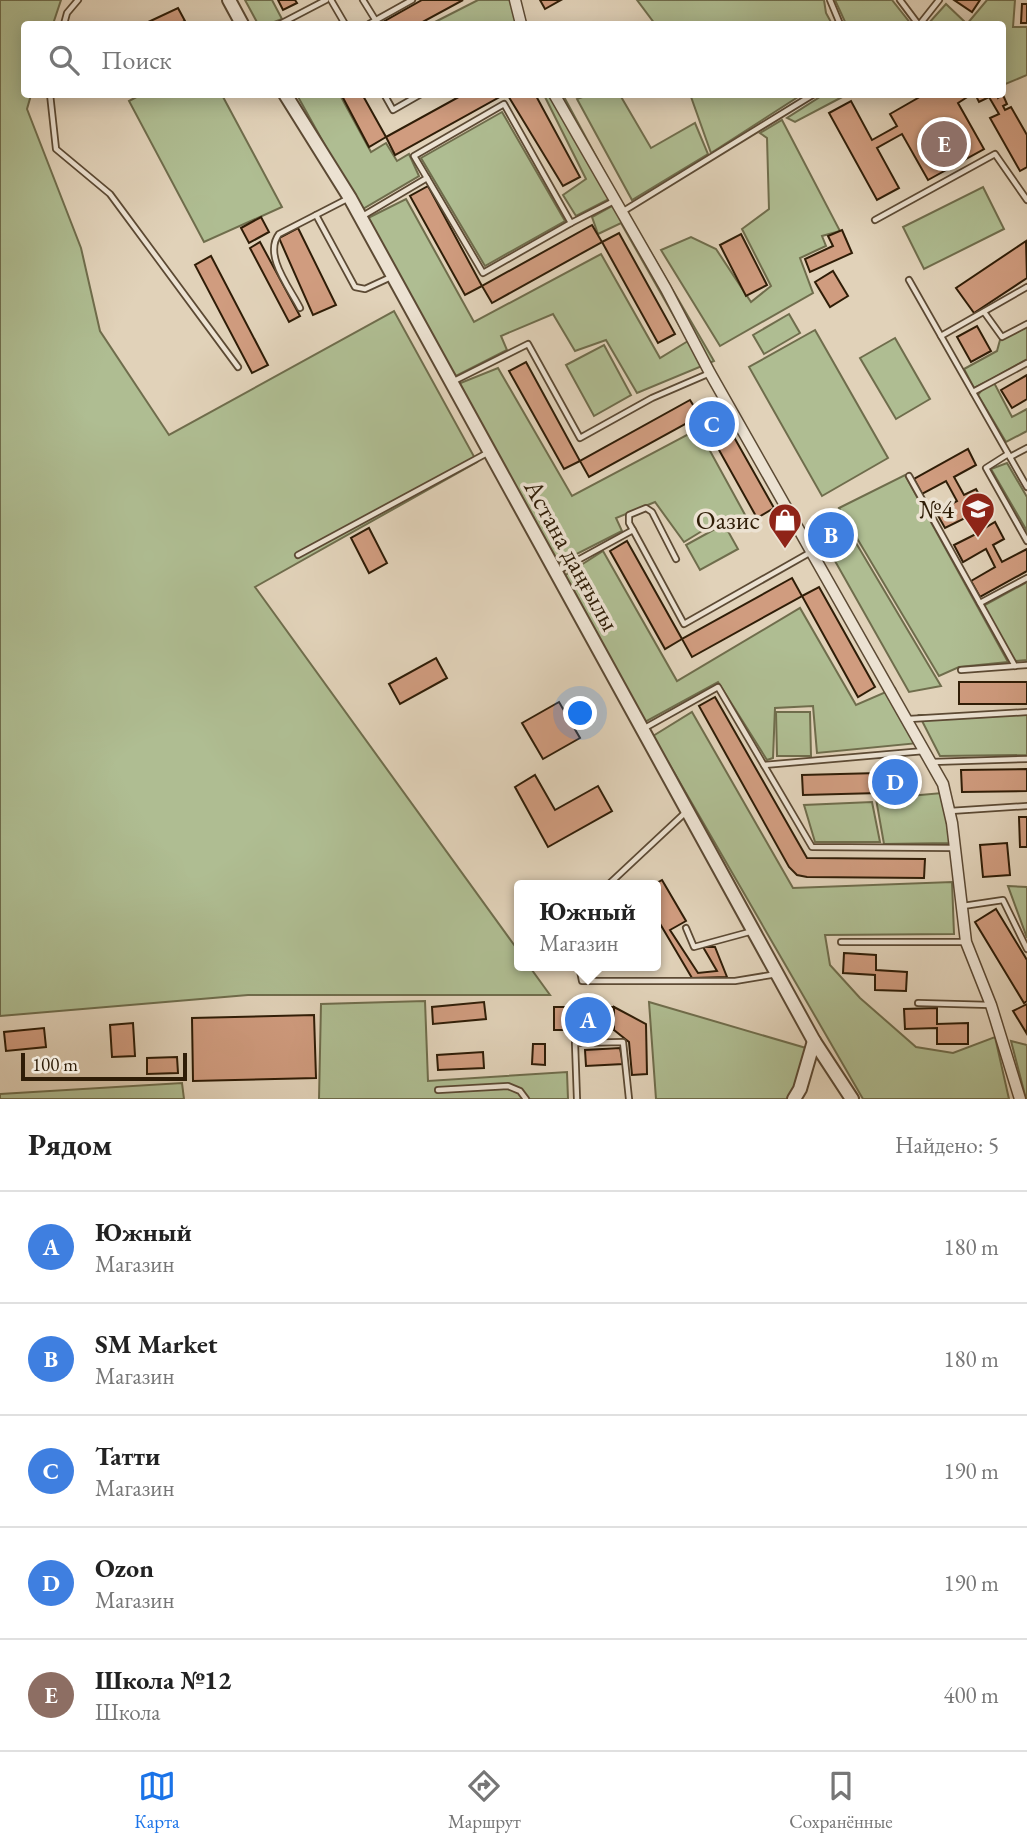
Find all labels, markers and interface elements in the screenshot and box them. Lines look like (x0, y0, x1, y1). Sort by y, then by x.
search box (21, 21, 1006, 98)
icon: search (45, 41, 83, 79)
text: Поиск (101, 43, 172, 77)
pin: E (921, 118, 967, 170)
pin: C (689, 398, 735, 450)
street label: Астана даңғылы (516, 472, 628, 637)
school or university icon: №4 (959, 490, 997, 539)
place label: №4 (919, 492, 955, 526)
shop icon: Оазис (766, 501, 804, 550)
place label: Оазис (696, 503, 760, 537)
pin: B (808, 509, 854, 561)
your location (563, 696, 597, 730)
pin: D (872, 756, 918, 808)
popup (514, 880, 661, 971)
text: Южный (539, 894, 636, 928)
text: Магазин (539, 928, 619, 958)
pin: A (565, 994, 611, 1046)
scale bar (21, 1050, 187, 1082)
text: 100 m (32, 1052, 78, 1077)
text: Рядом (28, 1125, 112, 1164)
text: Найдено: 5 (895, 1130, 999, 1160)
text: Южный (95, 1215, 192, 1249)
text: A (43, 1232, 59, 1262)
text: 180 m (943, 1232, 999, 1262)
text: Магазин (95, 1249, 174, 1279)
text: SM Market (95, 1327, 218, 1361)
text: B (44, 1344, 58, 1374)
text: 180 m (943, 1344, 999, 1374)
text: Магазин (95, 1361, 174, 1391)
text: Татти (95, 1439, 160, 1473)
text: C (43, 1456, 59, 1486)
text: 190 m (943, 1456, 999, 1486)
text: Магазин (95, 1473, 174, 1503)
text: Ozon (95, 1551, 154, 1585)
text: D (42, 1568, 60, 1598)
text: 190 m (943, 1568, 999, 1598)
text: Магазин (95, 1585, 174, 1615)
text: Школа №12 (95, 1663, 231, 1697)
text: E (44, 1680, 58, 1710)
text: 400 m (943, 1680, 999, 1710)
text: Школа (95, 1697, 160, 1727)
tab: Карта (134, 1767, 180, 1834)
tab: Маршрут (448, 1767, 521, 1834)
tab: Сохранённые (789, 1767, 893, 1834)

